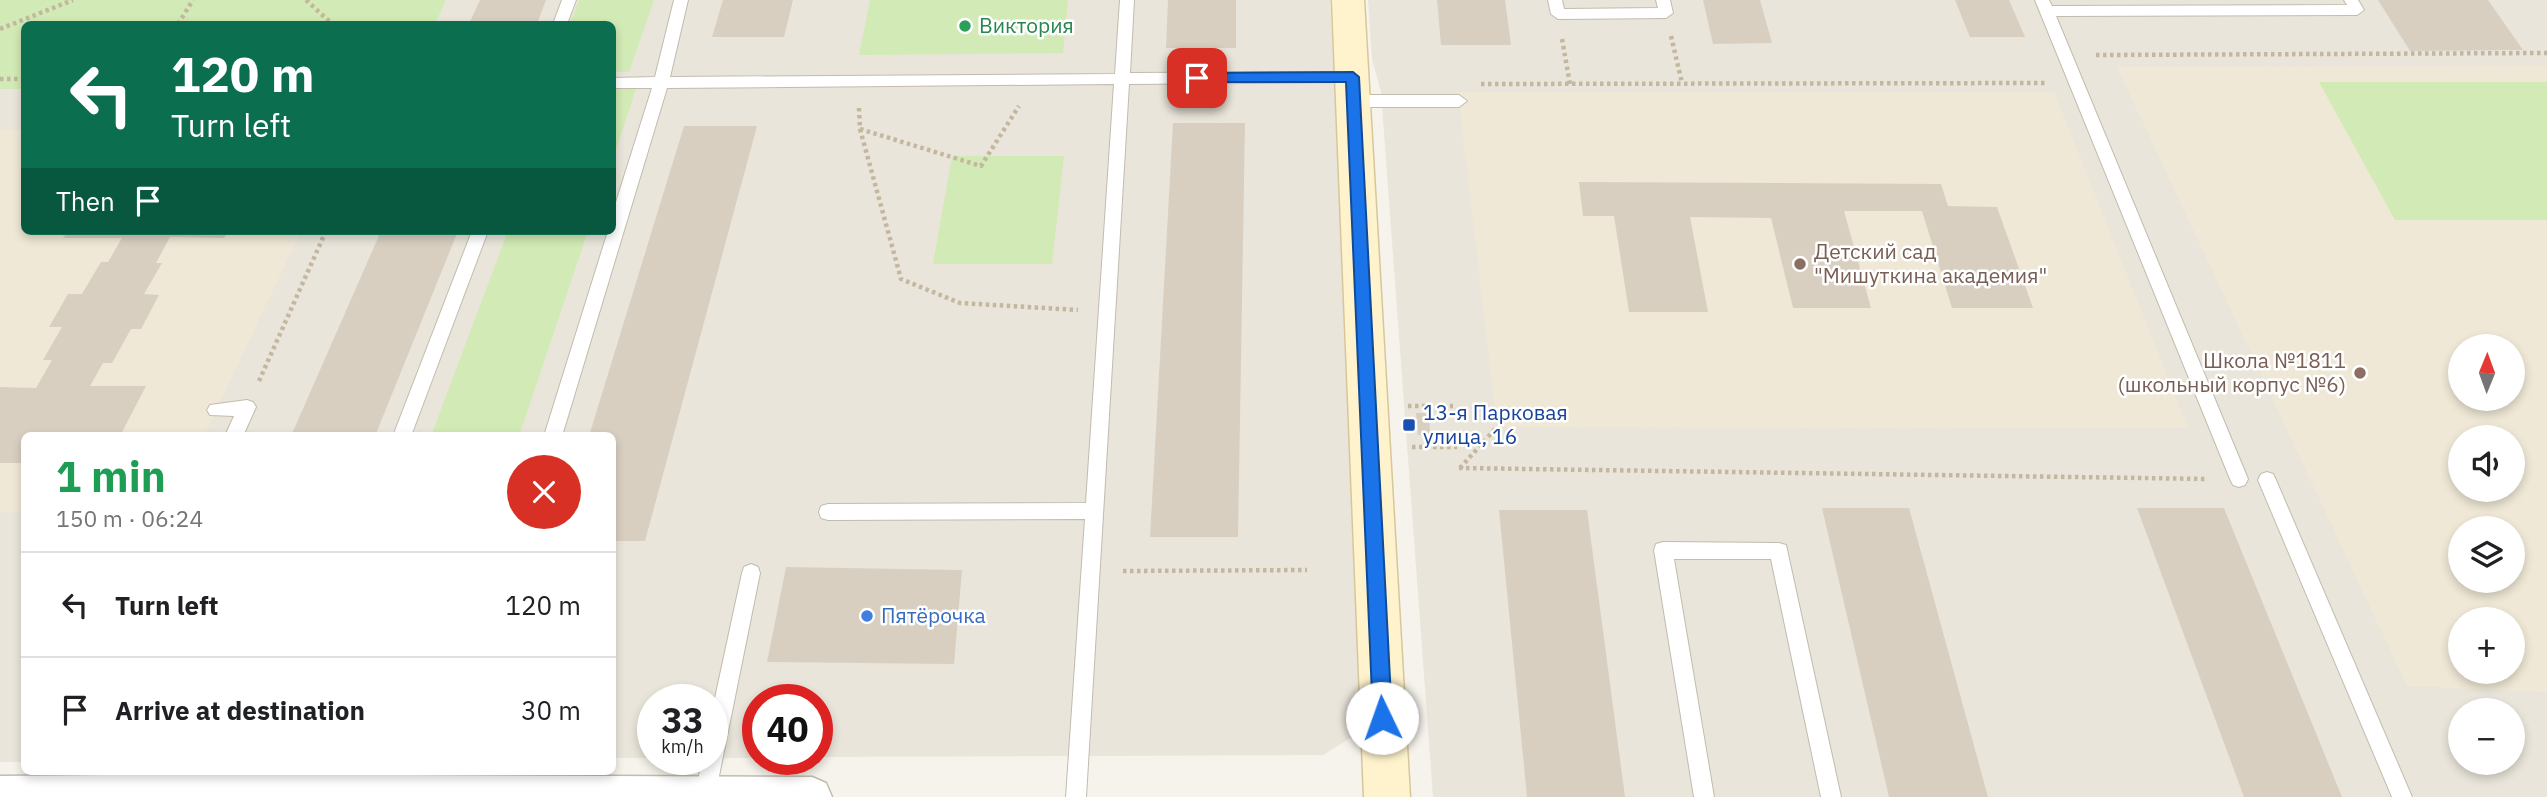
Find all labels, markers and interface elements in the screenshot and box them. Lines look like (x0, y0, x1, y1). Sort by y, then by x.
place label: Виктория (979, 11, 1074, 39)
marker: Виктория (957, 18, 973, 34)
text: 120 m (171, 42, 315, 105)
pin (1167, 48, 1227, 108)
icon: left (56, 49, 147, 140)
icon: arrive (1178, 59, 1216, 97)
text: Turn left (171, 104, 291, 146)
icon: arrive (129, 182, 167, 220)
text: Then (56, 184, 115, 218)
place label: Детский сад "Мишуткина академия" (1814, 237, 2047, 289)
marker: Детский сад "Мишуткина академия" (1792, 256, 1808, 272)
north arrow (2448, 334, 2525, 411)
map controls (2448, 334, 2525, 775)
place label: Школа №1811 (школьный корпус №6) (2118, 346, 2346, 398)
marker: Школа №1811 (школьный корпус №6) (2352, 365, 2368, 381)
place label: 13-я Парковая улица, 16 (1423, 398, 1568, 450)
marker: 13-я Парковая улица, 16 (1401, 417, 1417, 433)
button: sound (2448, 425, 2525, 502)
text: 1 min (56, 449, 166, 504)
button: close (507, 455, 581, 529)
text: 150 m · 06:24 (56, 503, 203, 533)
button: layers (2448, 516, 2525, 593)
icon: left (56, 586, 94, 624)
text: Turn left (115, 588, 218, 622)
text: 120 m (505, 588, 581, 622)
place label: Пятёрочка (881, 601, 986, 629)
button: + (2448, 607, 2525, 684)
marker: Пятёрочка (859, 608, 875, 624)
position arrow (1345, 681, 1419, 755)
speed limit sign: 40 (742, 684, 833, 775)
icon: arrive (56, 691, 94, 729)
text: Arrive at destination (115, 693, 365, 727)
text: 30 m (521, 693, 581, 727)
text: 33 (661, 697, 704, 743)
button: − (2448, 698, 2525, 775)
text: km/h (661, 735, 704, 758)

